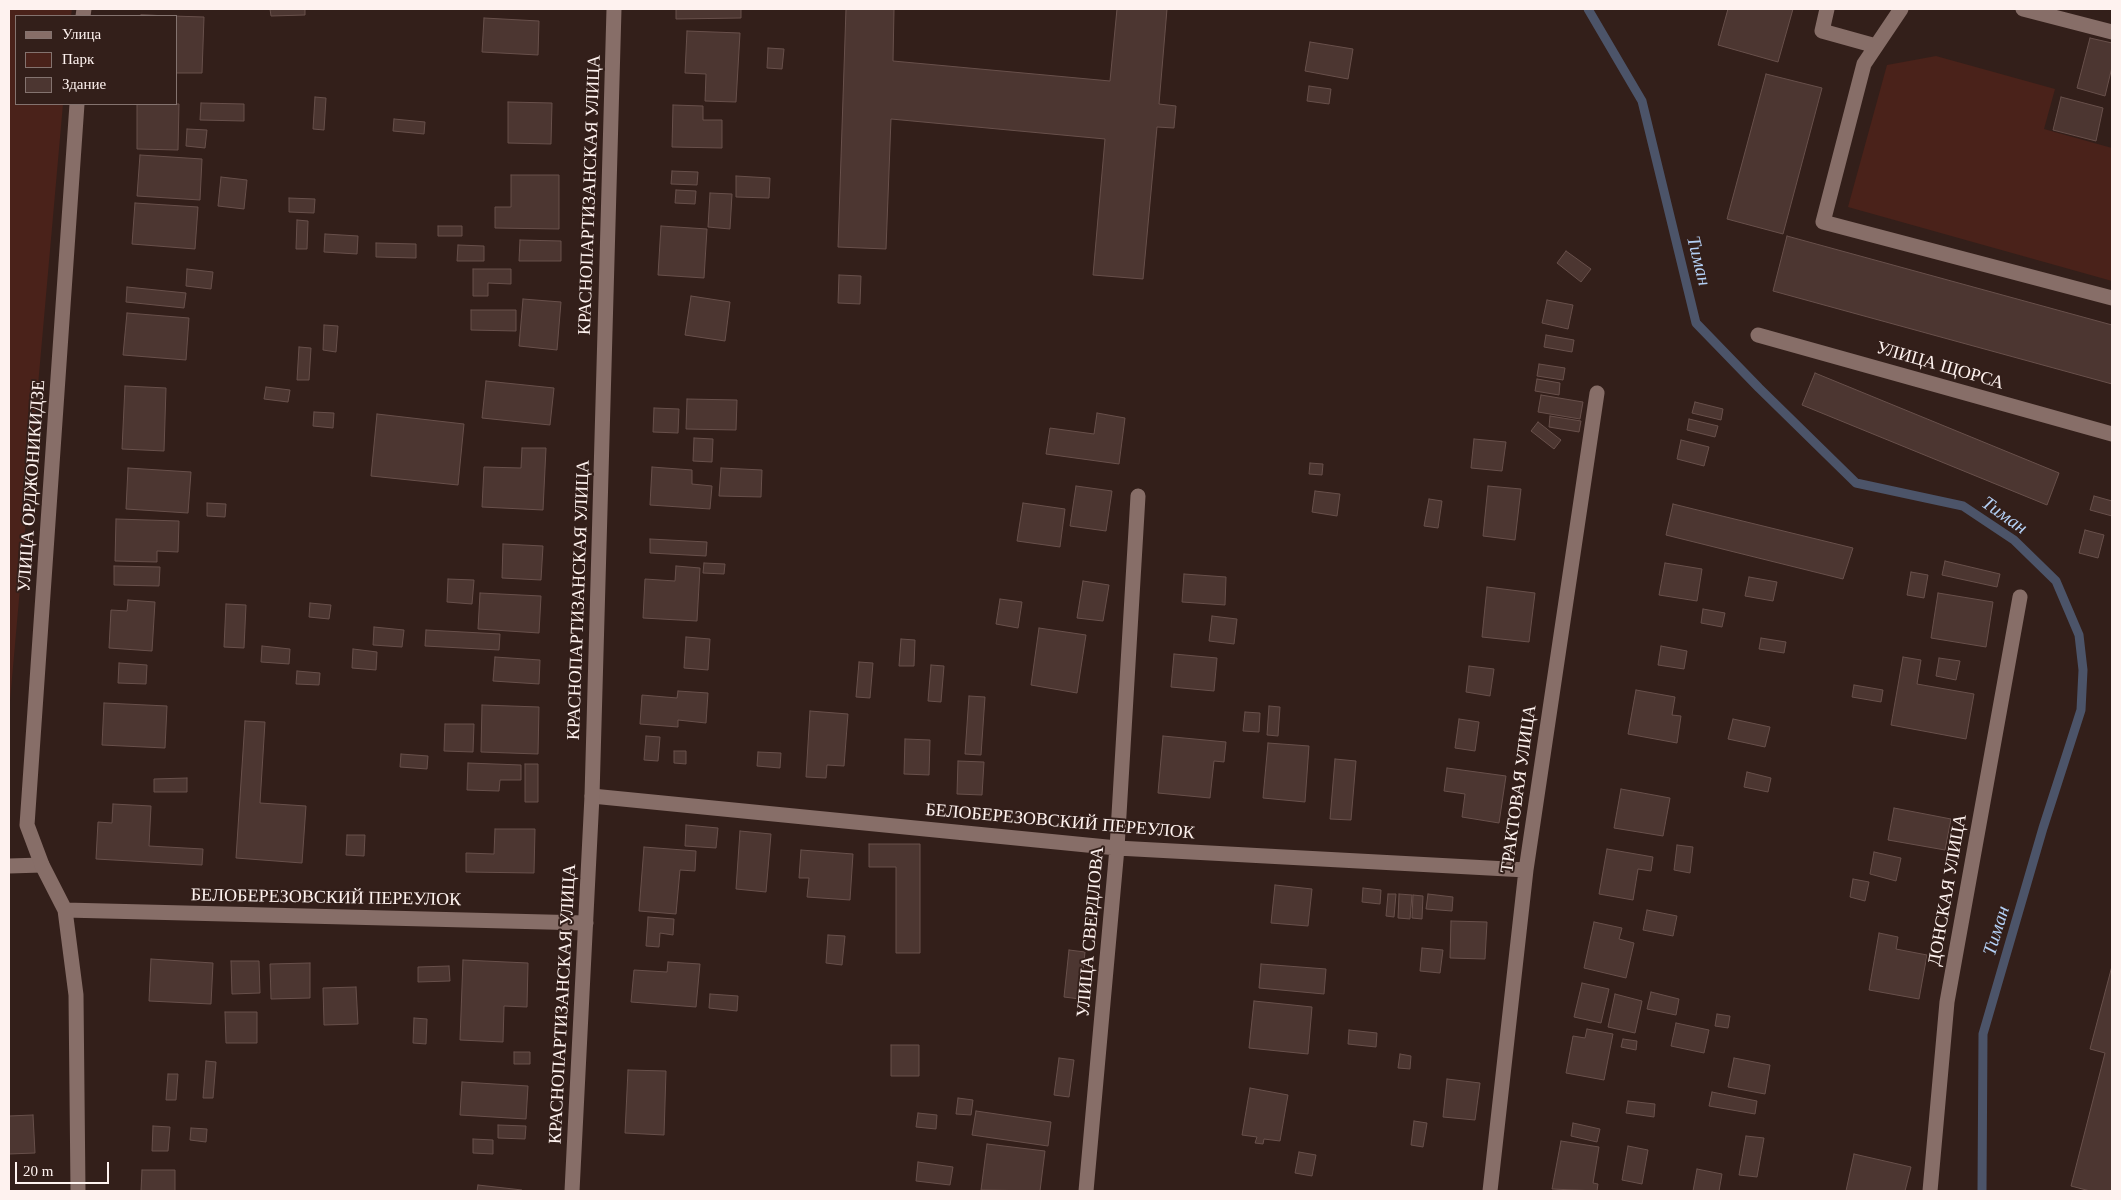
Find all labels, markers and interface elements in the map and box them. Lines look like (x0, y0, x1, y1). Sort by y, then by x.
legend (15, 15, 178, 105)
text: Улица (62, 26, 101, 42)
text: Парк (62, 51, 94, 67)
street label: КРАСНОПАРТИЗАНСКАЯ УЛИЦА (574, 54, 606, 336)
text: Здание (62, 76, 106, 92)
water label: Тиман (1681, 234, 1715, 288)
street label: УЛИЦА ЩОРСА (1874, 337, 2006, 395)
street label: УЛИЦА ОРДЖОНИКИДЗЕ (14, 379, 50, 593)
street label: КРАСНОПАРТИЗАНСКАЯ УЛИЦА (563, 459, 595, 741)
water label: Тиман (1977, 492, 2031, 540)
street label: ТРАКТОВАЯ УЛИЦА (1496, 703, 1542, 875)
street label: БЕЛОБЕРЕЗОВСКИЙ ПЕРЕУЛОК (924, 799, 1196, 845)
street label: ДОНСКАЯ УЛИЦА (1924, 812, 1972, 968)
street label: УЛИЦА СВЕРДЛОВА (1073, 846, 1109, 1018)
street label: КРАСНОПАРТИЗАНСКАЯ УЛИЦА (545, 863, 581, 1145)
street label: БЕЛОБЕРЕЗОВСКИЙ ПЕРЕУЛОК (191, 885, 461, 911)
water label: Тиман (1979, 903, 2015, 959)
scale bar (18, 1152, 111, 1184)
text: 20 m (23, 1163, 53, 1179)

